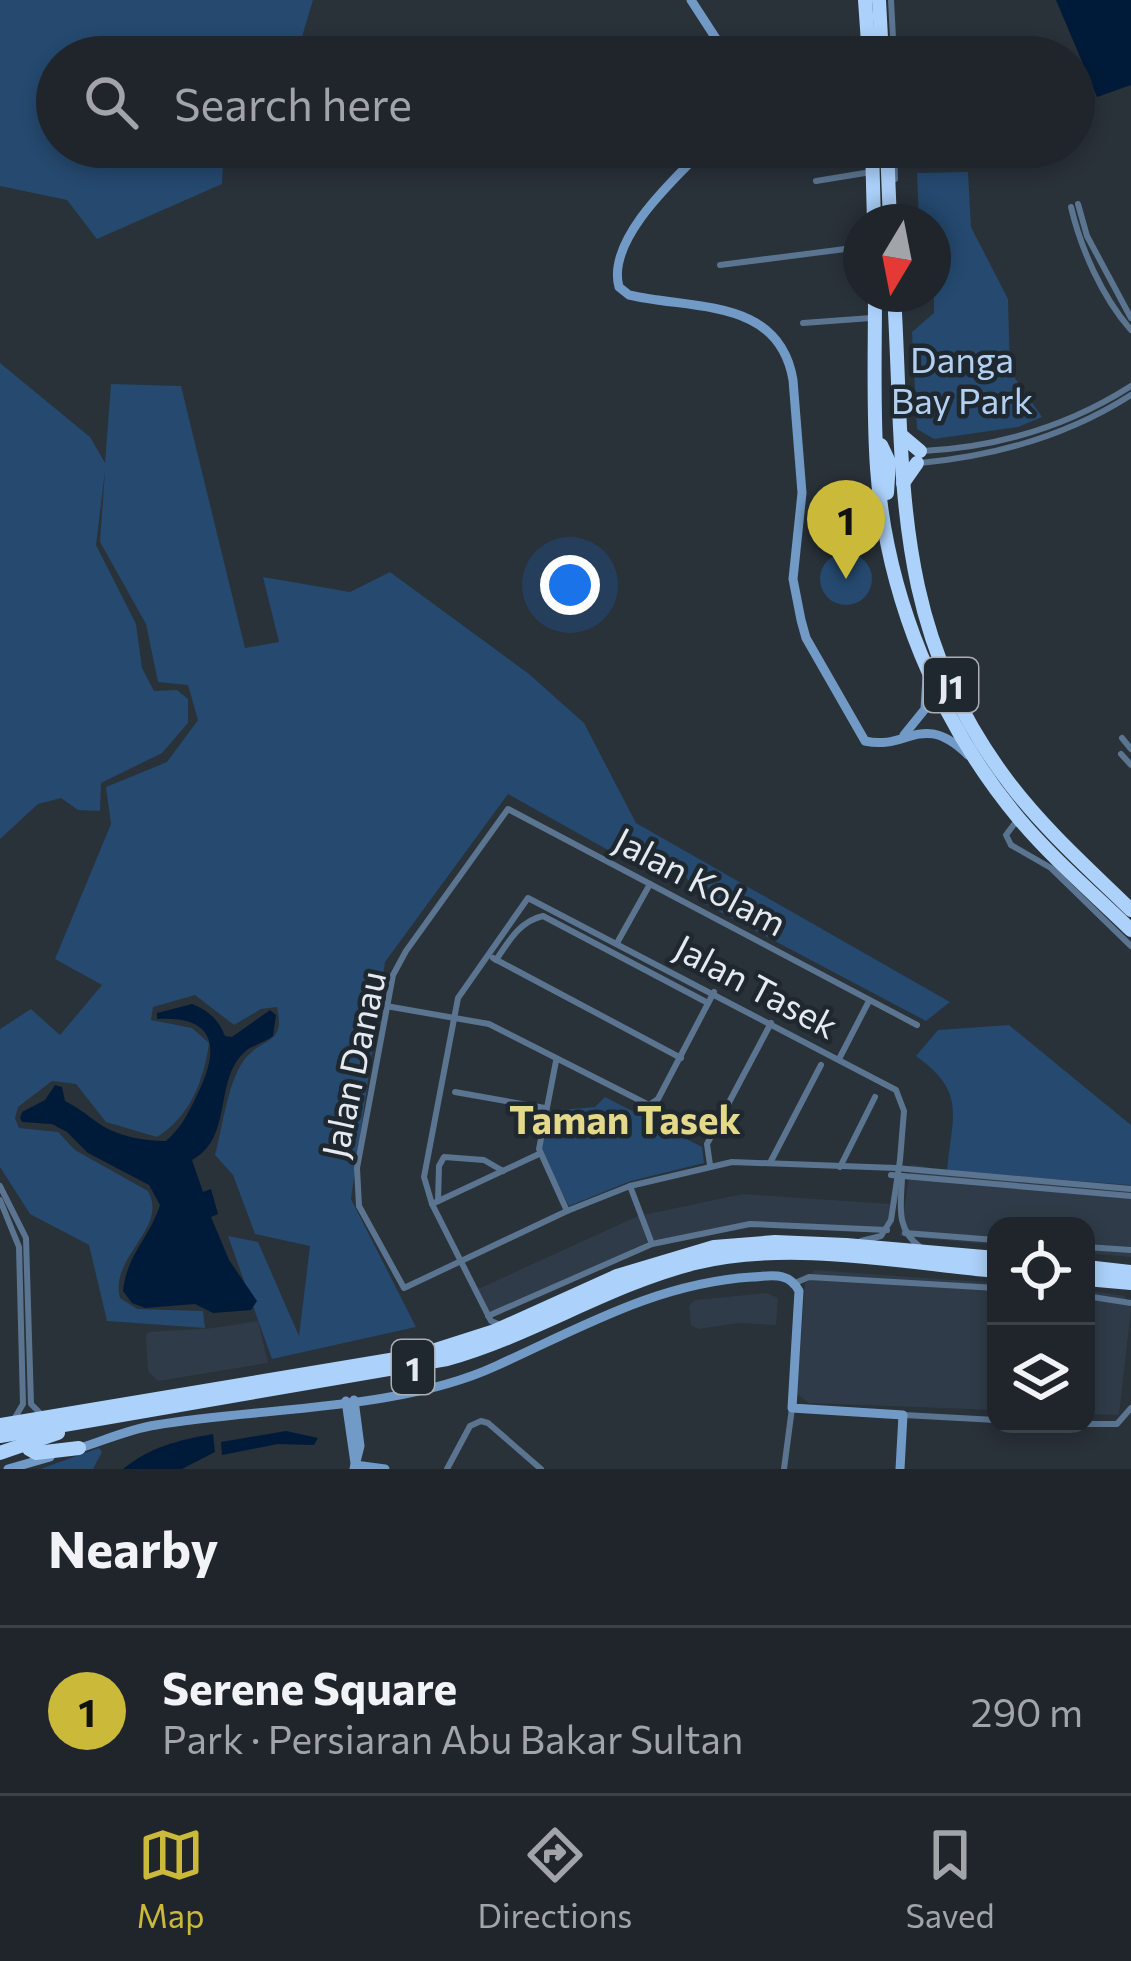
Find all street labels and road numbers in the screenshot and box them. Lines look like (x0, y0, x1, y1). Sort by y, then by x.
road number: J1 (924, 658, 978, 712)
street label: Jalan Kolam (607, 816, 795, 944)
street label: Jalan Tasek (668, 924, 846, 1046)
street label: Jalan Danau (311, 967, 393, 1161)
road number: 1 (392, 1340, 434, 1394)

